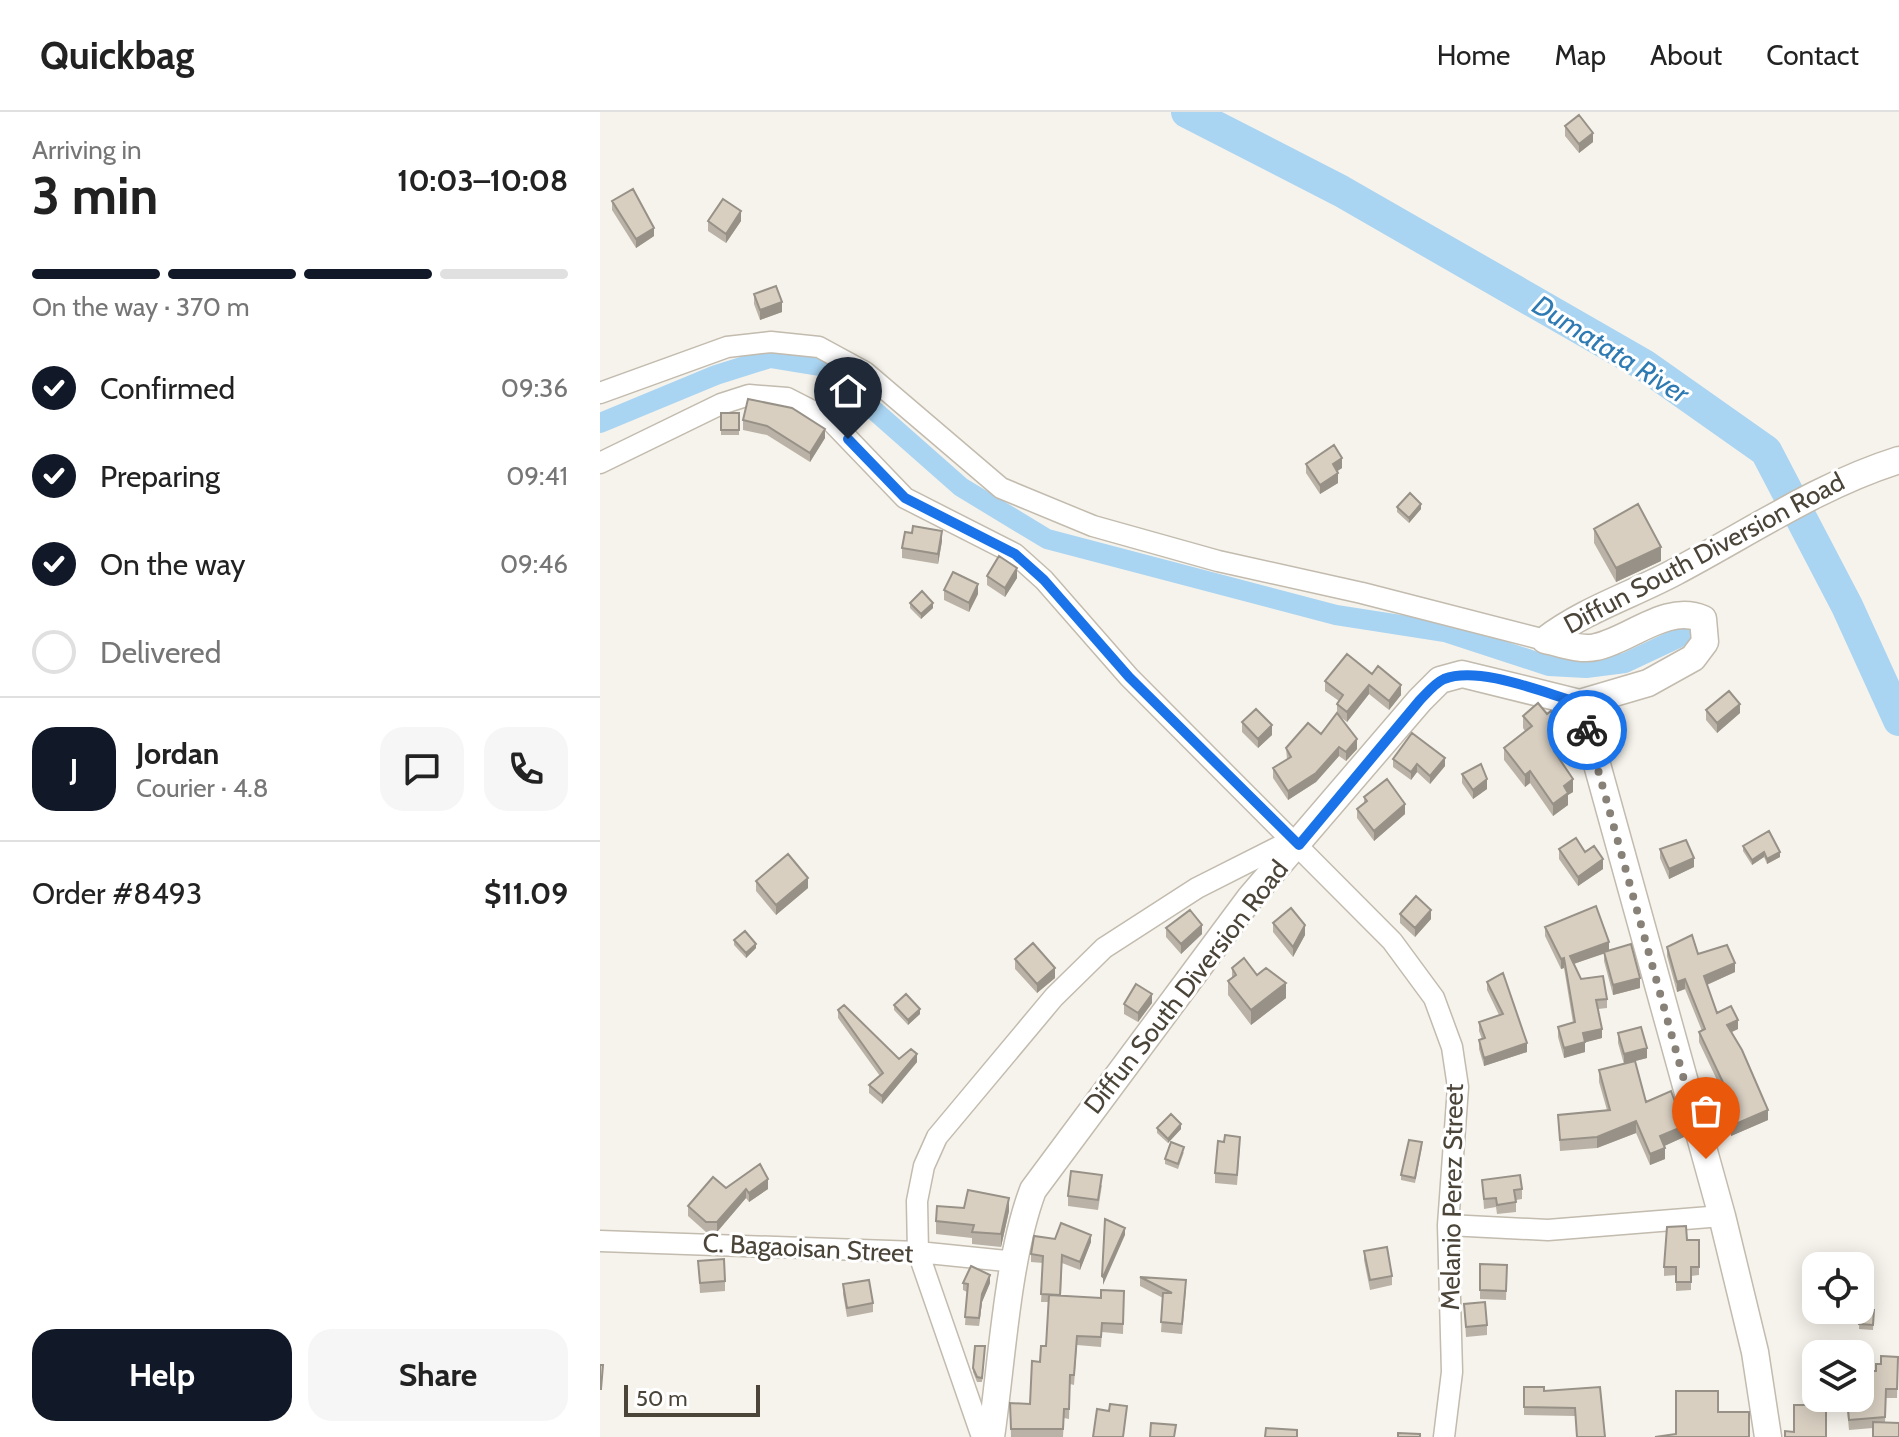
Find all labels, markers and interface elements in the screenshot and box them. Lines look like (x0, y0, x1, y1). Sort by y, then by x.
text: Quickbag (40, 32, 194, 79)
text: Home (1437, 38, 1510, 72)
text: Map (1554, 38, 1606, 72)
text: About (1650, 38, 1722, 72)
text: Contact (1766, 38, 1859, 72)
text: Arriving in (32, 134, 142, 166)
text: 10:03–10:08 (397, 162, 568, 199)
text: 3 min (32, 164, 158, 227)
water label: Dumatata River (1527, 287, 1697, 411)
text: On the way · 370 m (32, 291, 250, 323)
pin (814, 357, 882, 439)
icon: check (32, 366, 76, 410)
icon: home (826, 369, 870, 413)
text: Confirmed (100, 370, 235, 407)
text: 09:36 (501, 372, 568, 404)
icon: check (32, 454, 76, 498)
text: Preparing (100, 458, 220, 495)
text: 09:41 (506, 460, 568, 492)
street label: Diffun South Diversion Road (1558, 465, 1850, 641)
icon: check (32, 542, 76, 586)
text: On the way (100, 546, 245, 583)
text: 09:46 (500, 548, 568, 580)
text: Delivered (100, 634, 221, 671)
courier (1547, 690, 1627, 770)
icon: bike (1565, 708, 1609, 752)
button: chat (380, 727, 464, 811)
button: phone (484, 727, 568, 811)
text: Jordan (136, 735, 219, 772)
text: J (70, 751, 78, 788)
text: Courier · 4.8 (136, 772, 269, 804)
street label: Diffun South Diversion Road (1077, 854, 1295, 1120)
text: Order #8493 (32, 875, 202, 912)
text: $11.09 (484, 875, 568, 912)
pin (1672, 1077, 1740, 1159)
street label: Melanio Perez Street (1434, 1083, 1470, 1311)
icon: bag (1684, 1089, 1728, 1133)
street label: C. Bagaoisan Street (702, 1227, 914, 1270)
map controls (1802, 1252, 1874, 1412)
button: locate (1802, 1252, 1874, 1324)
button: Help (32, 1329, 292, 1421)
button: Share (308, 1329, 568, 1421)
button: layers (1802, 1340, 1874, 1412)
scale bar (624, 1381, 760, 1417)
text: 50 m (636, 1385, 688, 1412)

